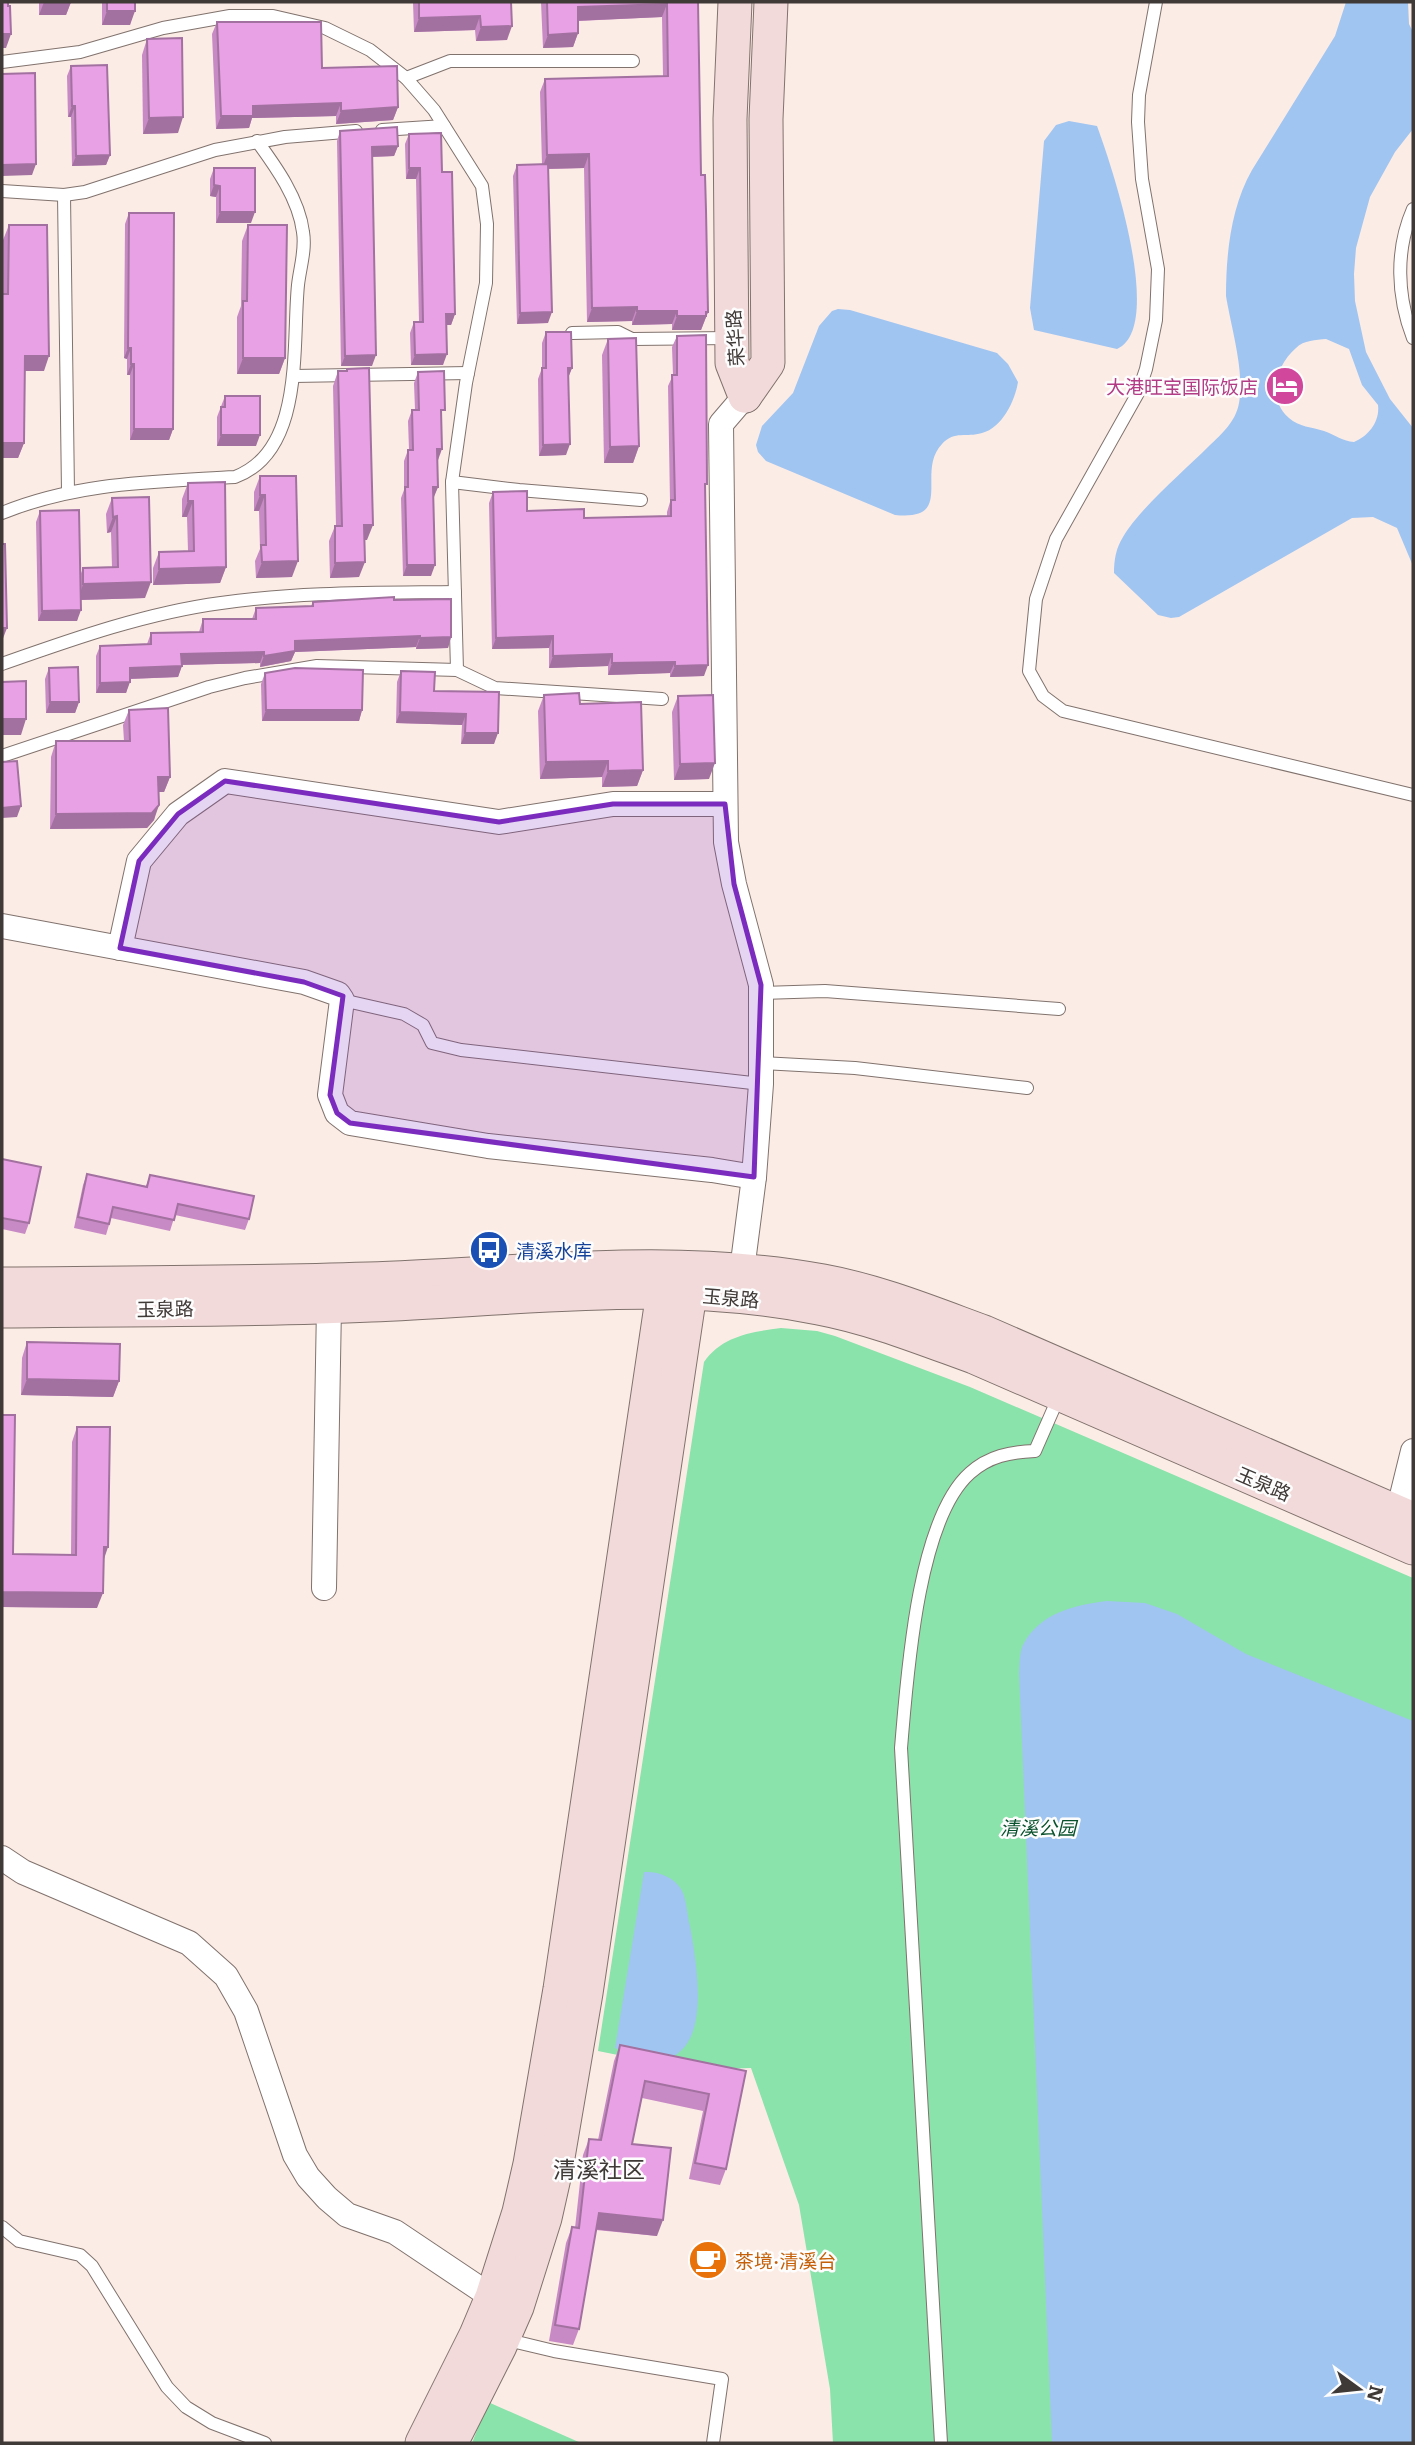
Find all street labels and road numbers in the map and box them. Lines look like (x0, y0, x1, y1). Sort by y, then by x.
street label: 荣华路 (718, 309, 750, 367)
street label: 玉泉路 (701, 1281, 761, 1313)
street label: 玉泉路 (136, 1294, 194, 1322)
street label: 玉泉路 (1232, 1459, 1296, 1507)

